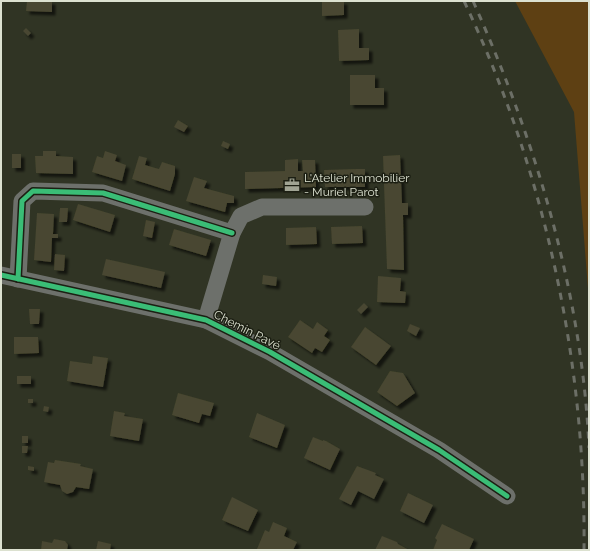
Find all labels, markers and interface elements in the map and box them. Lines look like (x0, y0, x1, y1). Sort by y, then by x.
place label: L'Atelier Immobilier - Muriel Parot (304, 171, 410, 199)
office icon: L'Atelier Immobilier - Muriel Parot (283, 176, 301, 194)
street label: Chemin Pavé (211, 307, 283, 353)

